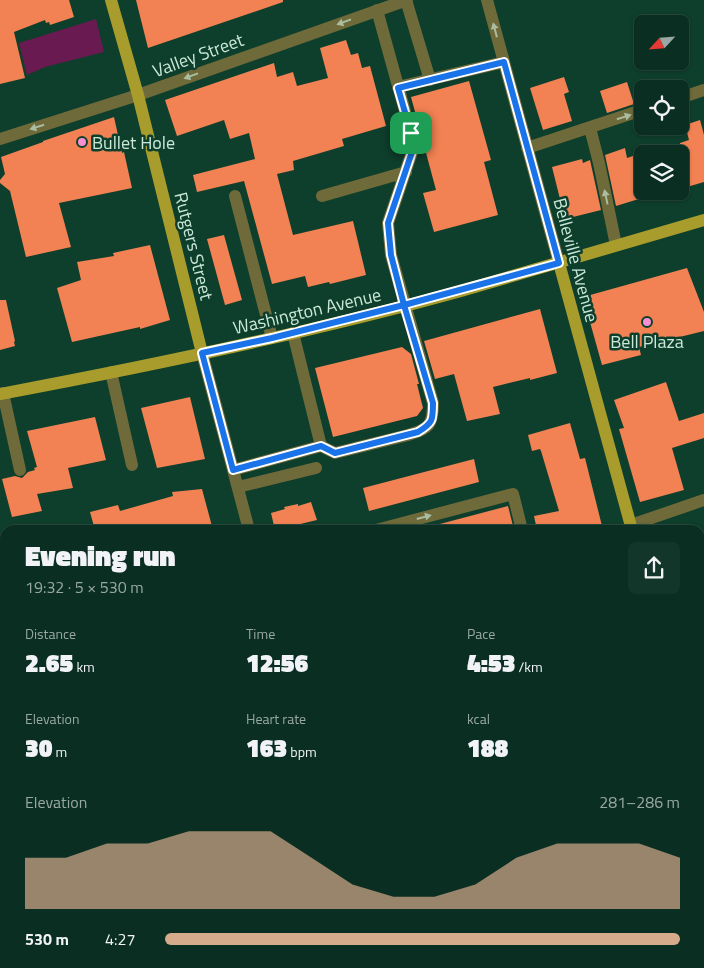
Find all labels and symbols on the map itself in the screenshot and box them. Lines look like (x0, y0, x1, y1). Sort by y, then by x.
north arrow (634, 15, 689, 70)
one-way arrow (336, 18, 351, 26)
one-way arrow (491, 23, 499, 38)
street label: Valley Street (149, 26, 248, 84)
one-way arrow (183, 72, 198, 80)
pin (390, 112, 432, 154)
one-way arrow (616, 112, 631, 120)
one-way arrow (29, 124, 44, 132)
place label: Bullet Hole (92, 129, 175, 156)
marker: Bullet Hole (76, 136, 88, 148)
street label: Rutgers Street (168, 189, 221, 303)
one-way arrow (602, 189, 610, 205)
street label: Belleville Avenue (546, 195, 606, 325)
street label: Washington Avenue (230, 281, 384, 341)
marker: Bell Plaza (641, 316, 653, 328)
place label: Bell Plaza (610, 328, 684, 355)
one-way arrow (416, 513, 431, 521)

